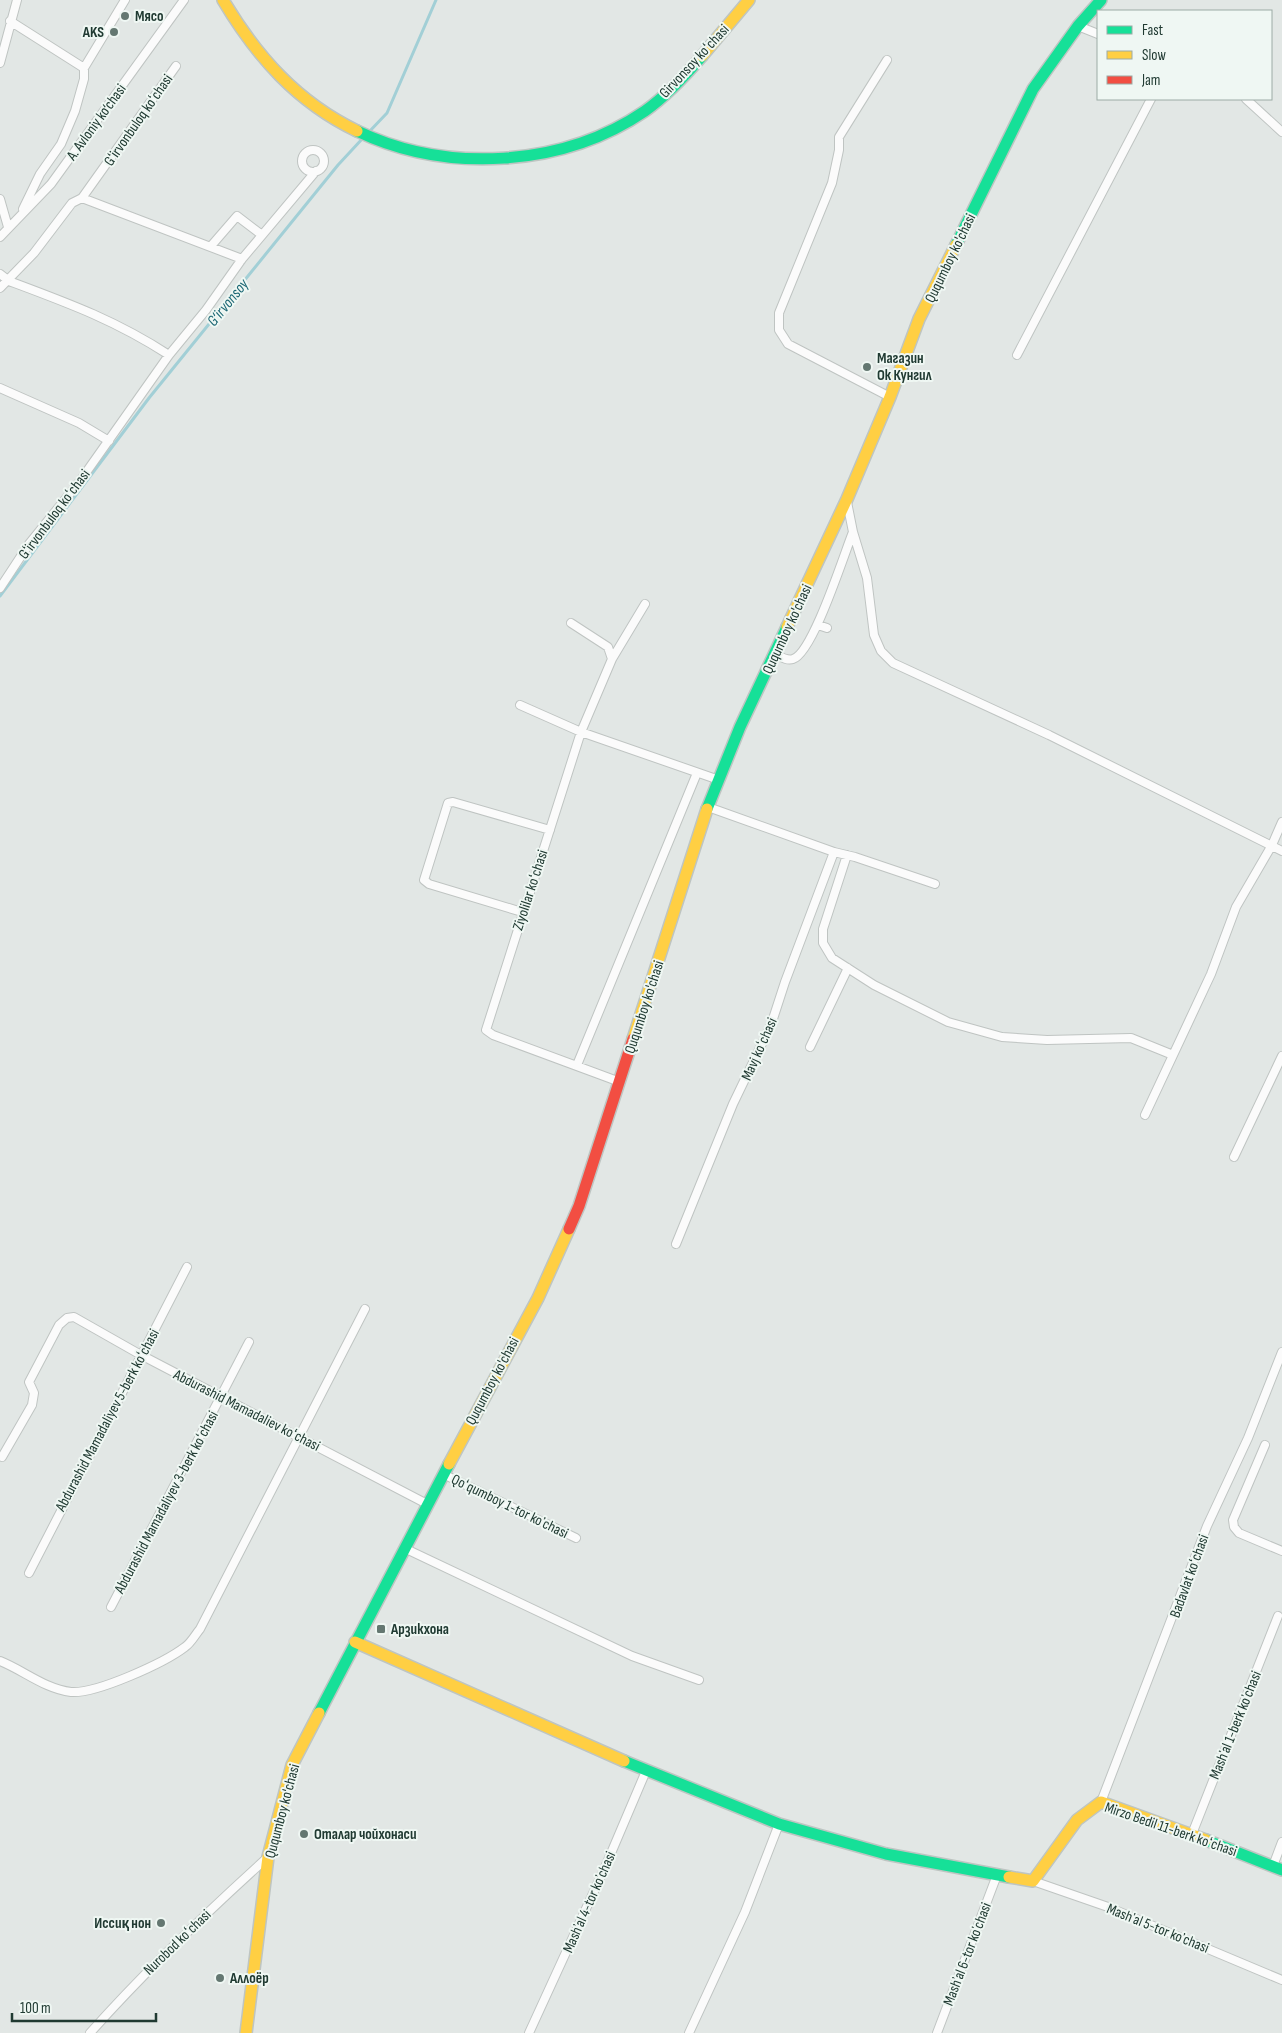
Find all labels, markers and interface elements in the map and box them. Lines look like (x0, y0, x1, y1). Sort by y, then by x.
place label: Мясо (135, 7, 164, 26)
marker: Мясо (119, 10, 131, 22)
legend (1097, 10, 1272, 100)
street label: Girvonsoy koʻchasi (655, 20, 734, 102)
text: Fast (1142, 21, 1164, 40)
place label: AKS (82, 23, 104, 42)
marker: AKS (108, 26, 120, 38)
text: Slow (1142, 46, 1166, 65)
street label: Gʻirvonbuloq koʻchasi (100, 70, 177, 170)
text: Jam (1141, 71, 1160, 90)
street label: A. Avloniy ko‘chasi (62, 80, 131, 165)
street label: Ququmboy ko'chasi (921, 210, 980, 306)
water label: G‘irvonsoy (203, 275, 254, 330)
place label: Магазин Ок Кунгил (877, 349, 932, 385)
marker: Магазин Ок Кунгил (861, 361, 873, 373)
street label: Gʻirvonbuloq koʻchasi (14, 465, 95, 563)
street label: Ququmboy ko'chasi (758, 581, 817, 677)
street label: Ziyolilar koʻchasi (509, 847, 552, 933)
street label: Ququmboy ko'chasi (620, 958, 669, 1056)
street label: Mavj koʻchasi (737, 1015, 782, 1084)
street label: Abdurashid Mamadaliyev 5-berk koʻchasi (51, 1326, 164, 1516)
street label: Ququmboy ko'chasi (461, 1334, 524, 1428)
street label: Abdurashid Mamadaliev koʻchasi (169, 1365, 323, 1456)
street label: Abdurashid Mamadaliyev 3-berk koʻchasi (110, 1407, 223, 1598)
street label: Qoʻqumboy 1-tor koʼchasi (448, 1470, 572, 1543)
street label: Badavlat koʻchasi (1166, 1532, 1213, 1620)
place label: Арзикхона (390, 1620, 449, 1639)
marker: Арзикхона (375, 1623, 387, 1635)
street label: Mashʼal 1-berk koʼchasi (1205, 1668, 1266, 1782)
street label: Ququmboy ko'chasi (261, 1762, 304, 1860)
street label: Mirzo Bedil 11-berk koʻchasi (1102, 1798, 1240, 1861)
place label: Оталар чойхонаси (314, 1825, 417, 1844)
marker: Оталар чойхонаси (298, 1828, 310, 1840)
street label: Mashʼal 4-tor koʼchasi (559, 1848, 620, 1956)
street label: Mashʼal 5-tor koʼchasi (1104, 1899, 1212, 1958)
street label: Mashʼal 6-tor koʼchasi (939, 1900, 996, 2009)
street label: Nurobod koʻchasi (140, 1905, 215, 1979)
place label: Иссиқ нон (94, 1914, 151, 1933)
marker: Иссиқ нон (155, 1917, 167, 1929)
place label: Аллоёр (229, 1969, 269, 1988)
marker: Аллоёр (214, 1972, 226, 1984)
scale bar (12, 1990, 156, 2022)
text: 100 m (20, 1999, 51, 2018)

